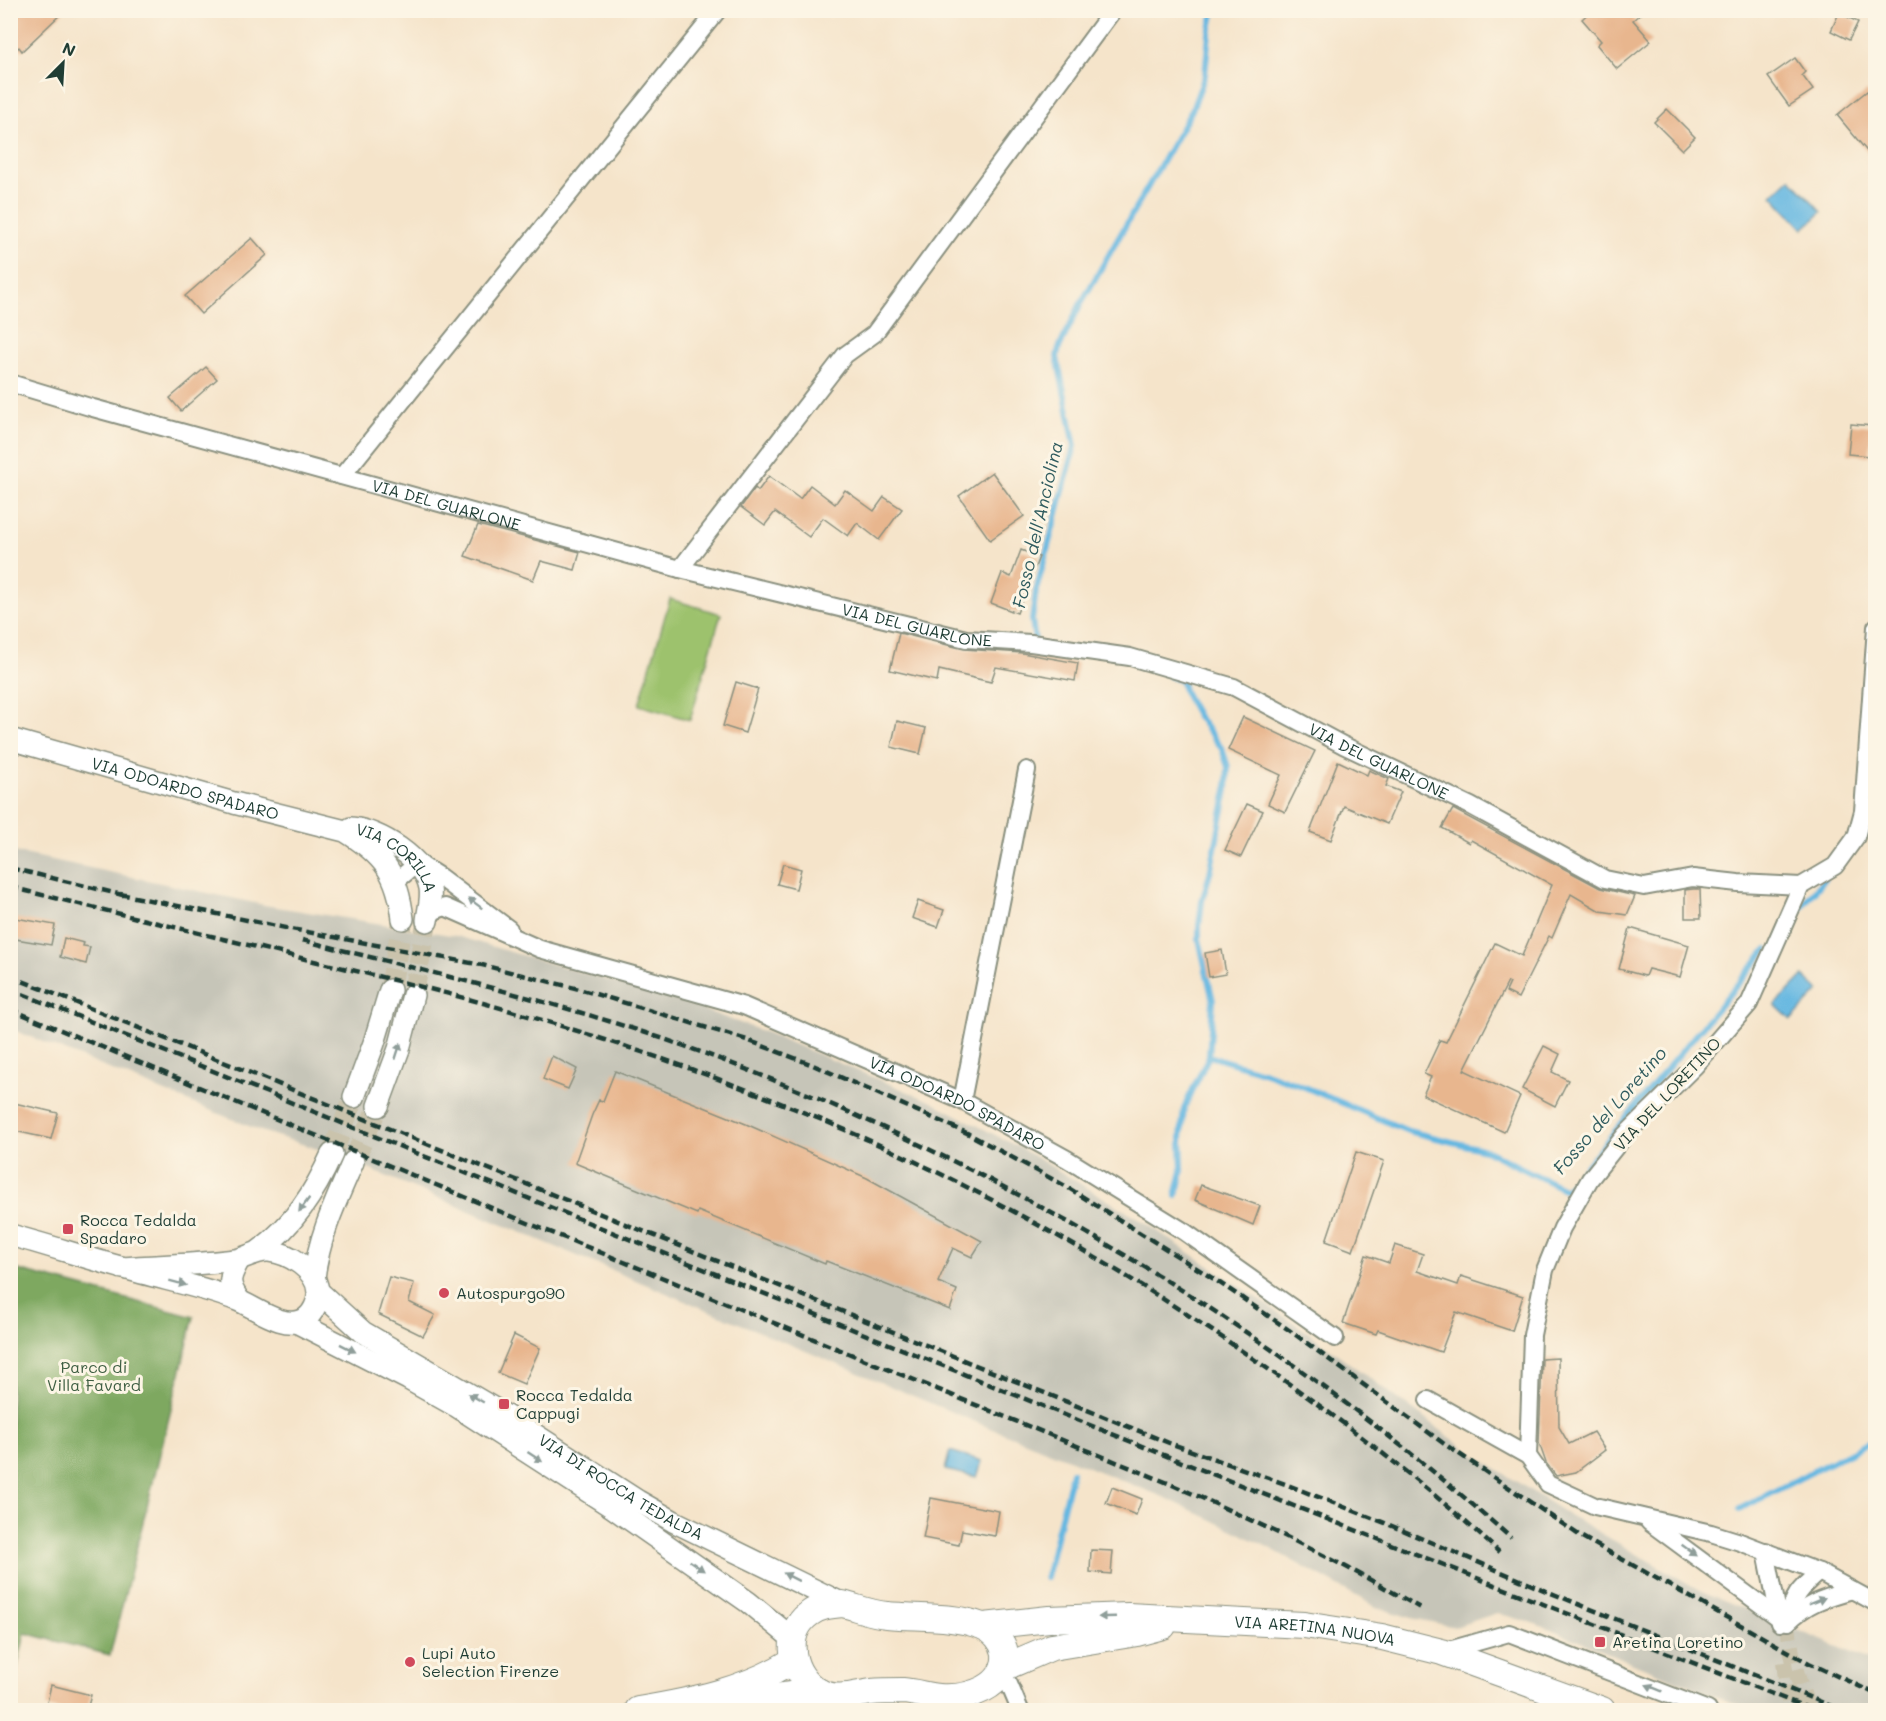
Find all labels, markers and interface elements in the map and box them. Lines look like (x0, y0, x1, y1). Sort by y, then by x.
north arrow (33, 33, 93, 93)
text: N (59, 37, 79, 61)
water label: Fosso dell'Anciolina (1006, 439, 1068, 611)
street label: VIA DEL GUARLONE (370, 474, 523, 535)
street label: VIA DEL GUARLONE (840, 598, 992, 651)
street label: VIA DEL GUARLONE (1305, 718, 1452, 804)
street label: VIA ODOARDO SPADARO (89, 752, 281, 824)
street label: VIA CORILLA (354, 818, 442, 894)
one-way arrow (467, 897, 483, 910)
street label: VIA DEL LORETINO (1608, 1032, 1725, 1155)
water label: Fosso del Loretino (1547, 1041, 1672, 1179)
one-way arrow (393, 1042, 403, 1060)
street label: VIA ODOARDO SPADARO (866, 1051, 1049, 1155)
one-way arrow (299, 1197, 311, 1212)
place label: Rocca Tedalda Spadaro (80, 1209, 197, 1248)
marker: Rocca Tedalda Spadaro (61, 1222, 75, 1236)
one-way arrow (169, 1279, 187, 1288)
place label: Autospurgo90 (456, 1282, 565, 1303)
marker: Autospurgo90 (437, 1286, 451, 1300)
one-way arrow (340, 1343, 357, 1353)
park label: Parco di Villa Favard (47, 1356, 141, 1395)
place label: Rocca Tedalda Cappugi (516, 1384, 633, 1423)
one-way arrow (467, 1393, 484, 1403)
marker: Rocca Tedalda Cappugi (497, 1397, 511, 1411)
street label: VIA DI ROCCA TEDALDA (535, 1429, 707, 1544)
one-way arrow (527, 1451, 543, 1462)
one-way arrow (1682, 1544, 1697, 1556)
one-way arrow (688, 1560, 704, 1572)
one-way arrow (783, 1572, 800, 1582)
one-way arrow (1808, 1596, 1826, 1605)
street label: VIA ARETINA NUOVA (1234, 1610, 1398, 1650)
one-way arrow (1097, 1612, 1116, 1621)
place label: Aretina Loretino (1612, 1631, 1743, 1652)
marker: Aretina Loretino (1593, 1635, 1607, 1649)
place label: Lupi Auto Selection Firenze (422, 1642, 559, 1681)
marker: Lupi Auto Selection Firenze (403, 1655, 417, 1669)
one-way arrow (1645, 1683, 1663, 1692)

